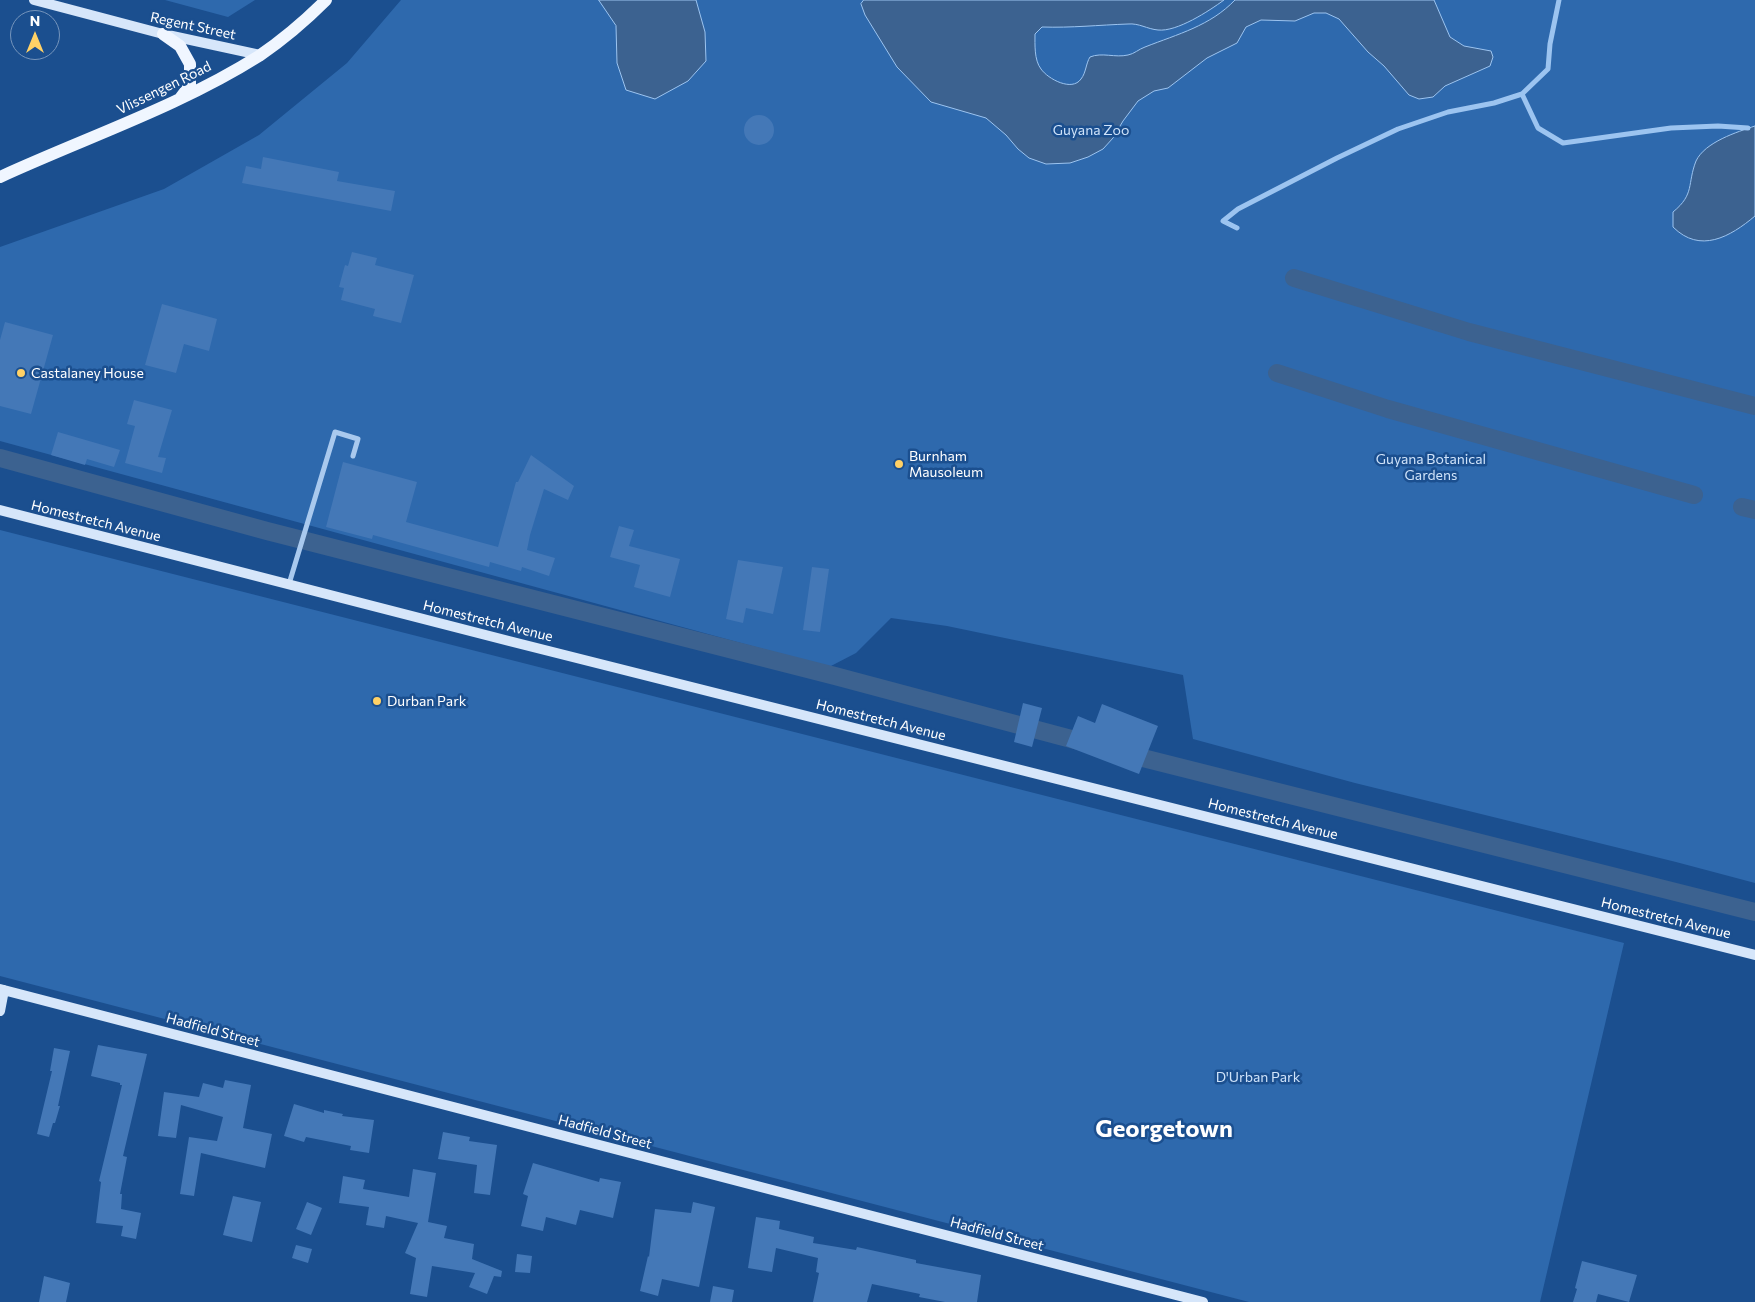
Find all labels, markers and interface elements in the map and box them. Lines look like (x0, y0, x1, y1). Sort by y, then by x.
street label: Regent Street (149, 9, 237, 43)
north arrow (10, 10, 60, 60)
text: N (30, 12, 40, 29)
street label: Vlissengen Road (114, 58, 214, 118)
park label: Guyana Zoo (1053, 122, 1129, 138)
place label: Castalaney House (31, 365, 144, 381)
marker: Castalaney House (15, 367, 27, 379)
place label: Burnham Mausoleum (909, 448, 983, 481)
park label: Guyana Botanical Gardens (1376, 451, 1486, 484)
marker: Burnham Mausoleum (893, 458, 905, 470)
street label: Homestretch Avenue (29, 497, 163, 545)
street label: Homestretch Avenue (421, 597, 555, 645)
place label: Durban Park (387, 693, 466, 709)
marker: Durban Park (371, 695, 383, 707)
street label: Homestretch Avenue (814, 696, 948, 744)
street label: Homestretch Avenue (1206, 795, 1340, 843)
street label: Homestretch Avenue (1599, 894, 1733, 942)
street label: Hadfield Street (164, 1009, 262, 1051)
park label: D'Urban Park (1216, 1069, 1300, 1085)
street label: Hadfield Street (556, 1111, 654, 1153)
district label: Georgetown (1095, 1115, 1233, 1143)
street label: Hadfield Street (948, 1213, 1046, 1255)

